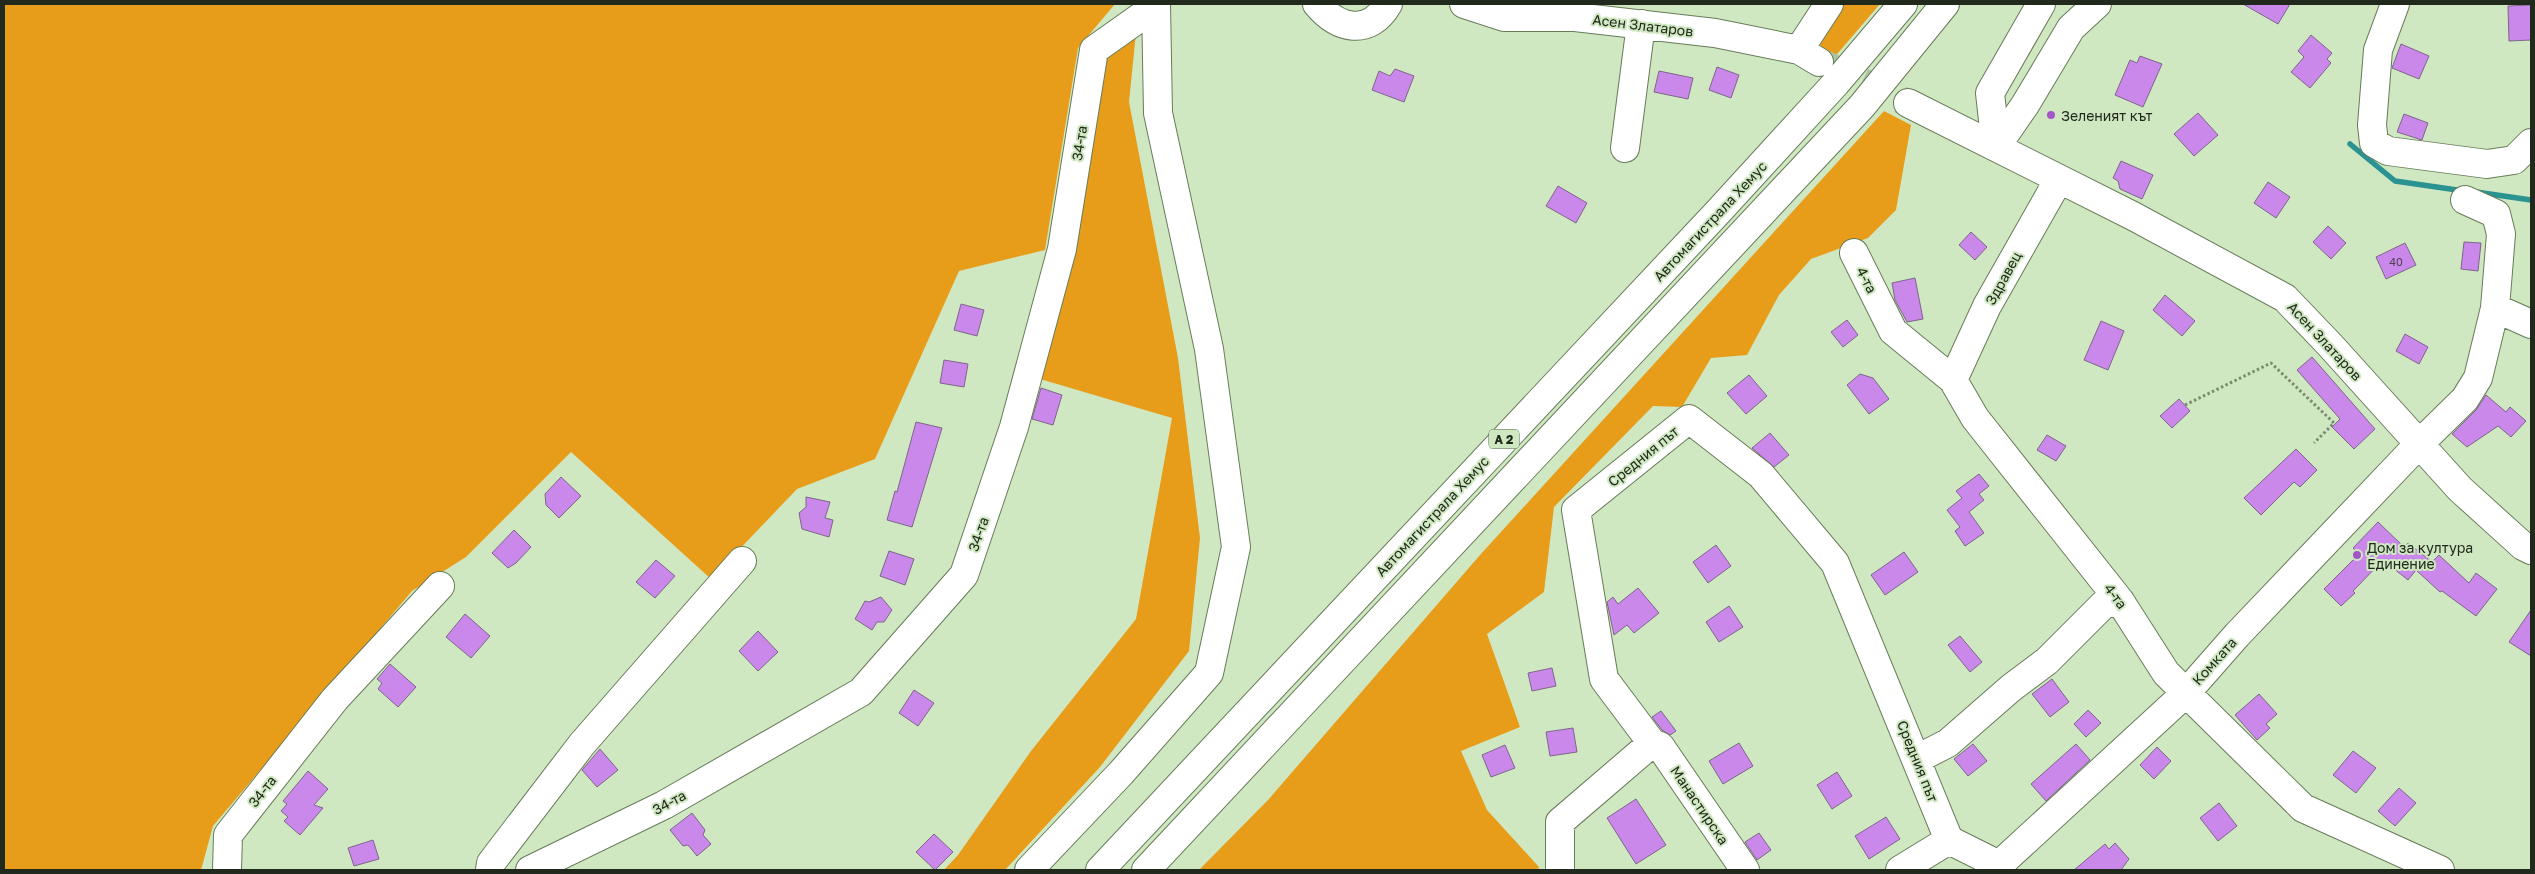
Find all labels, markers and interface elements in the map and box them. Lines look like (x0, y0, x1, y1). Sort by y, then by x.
street label: Асен Златаров (1592, 10, 1694, 40)
place label: Зеленият кът (2061, 107, 2152, 124)
marker: Зеленият кът (2045, 109, 2057, 121)
street label: 34-та (1068, 124, 1090, 162)
street label: Автомагистрала Хемус (1650, 157, 1770, 285)
street label: Здравец (1981, 248, 2025, 308)
house number: 40 (2389, 255, 2403, 268)
street label: 4-та (1853, 264, 1881, 296)
street label: Асен Златаров (2284, 298, 2366, 384)
street label: Средния път (1604, 422, 1682, 490)
road number: A 2 (1489, 429, 1519, 448)
street label: Автомагистрала Хемус (1372, 452, 1492, 580)
street label: 34-та (964, 514, 992, 554)
place label: Дом за култура Единение (2367, 539, 2473, 572)
marker: Дом за култура Единение (2351, 549, 2363, 561)
street label: 4-та (2101, 580, 2131, 612)
street label: Комката (2188, 634, 2240, 688)
street label: Средния път (1894, 718, 1942, 804)
street label: Манастирска (1667, 762, 1733, 848)
street label: 34-та (244, 772, 280, 810)
street label: 34-та (649, 786, 689, 818)

